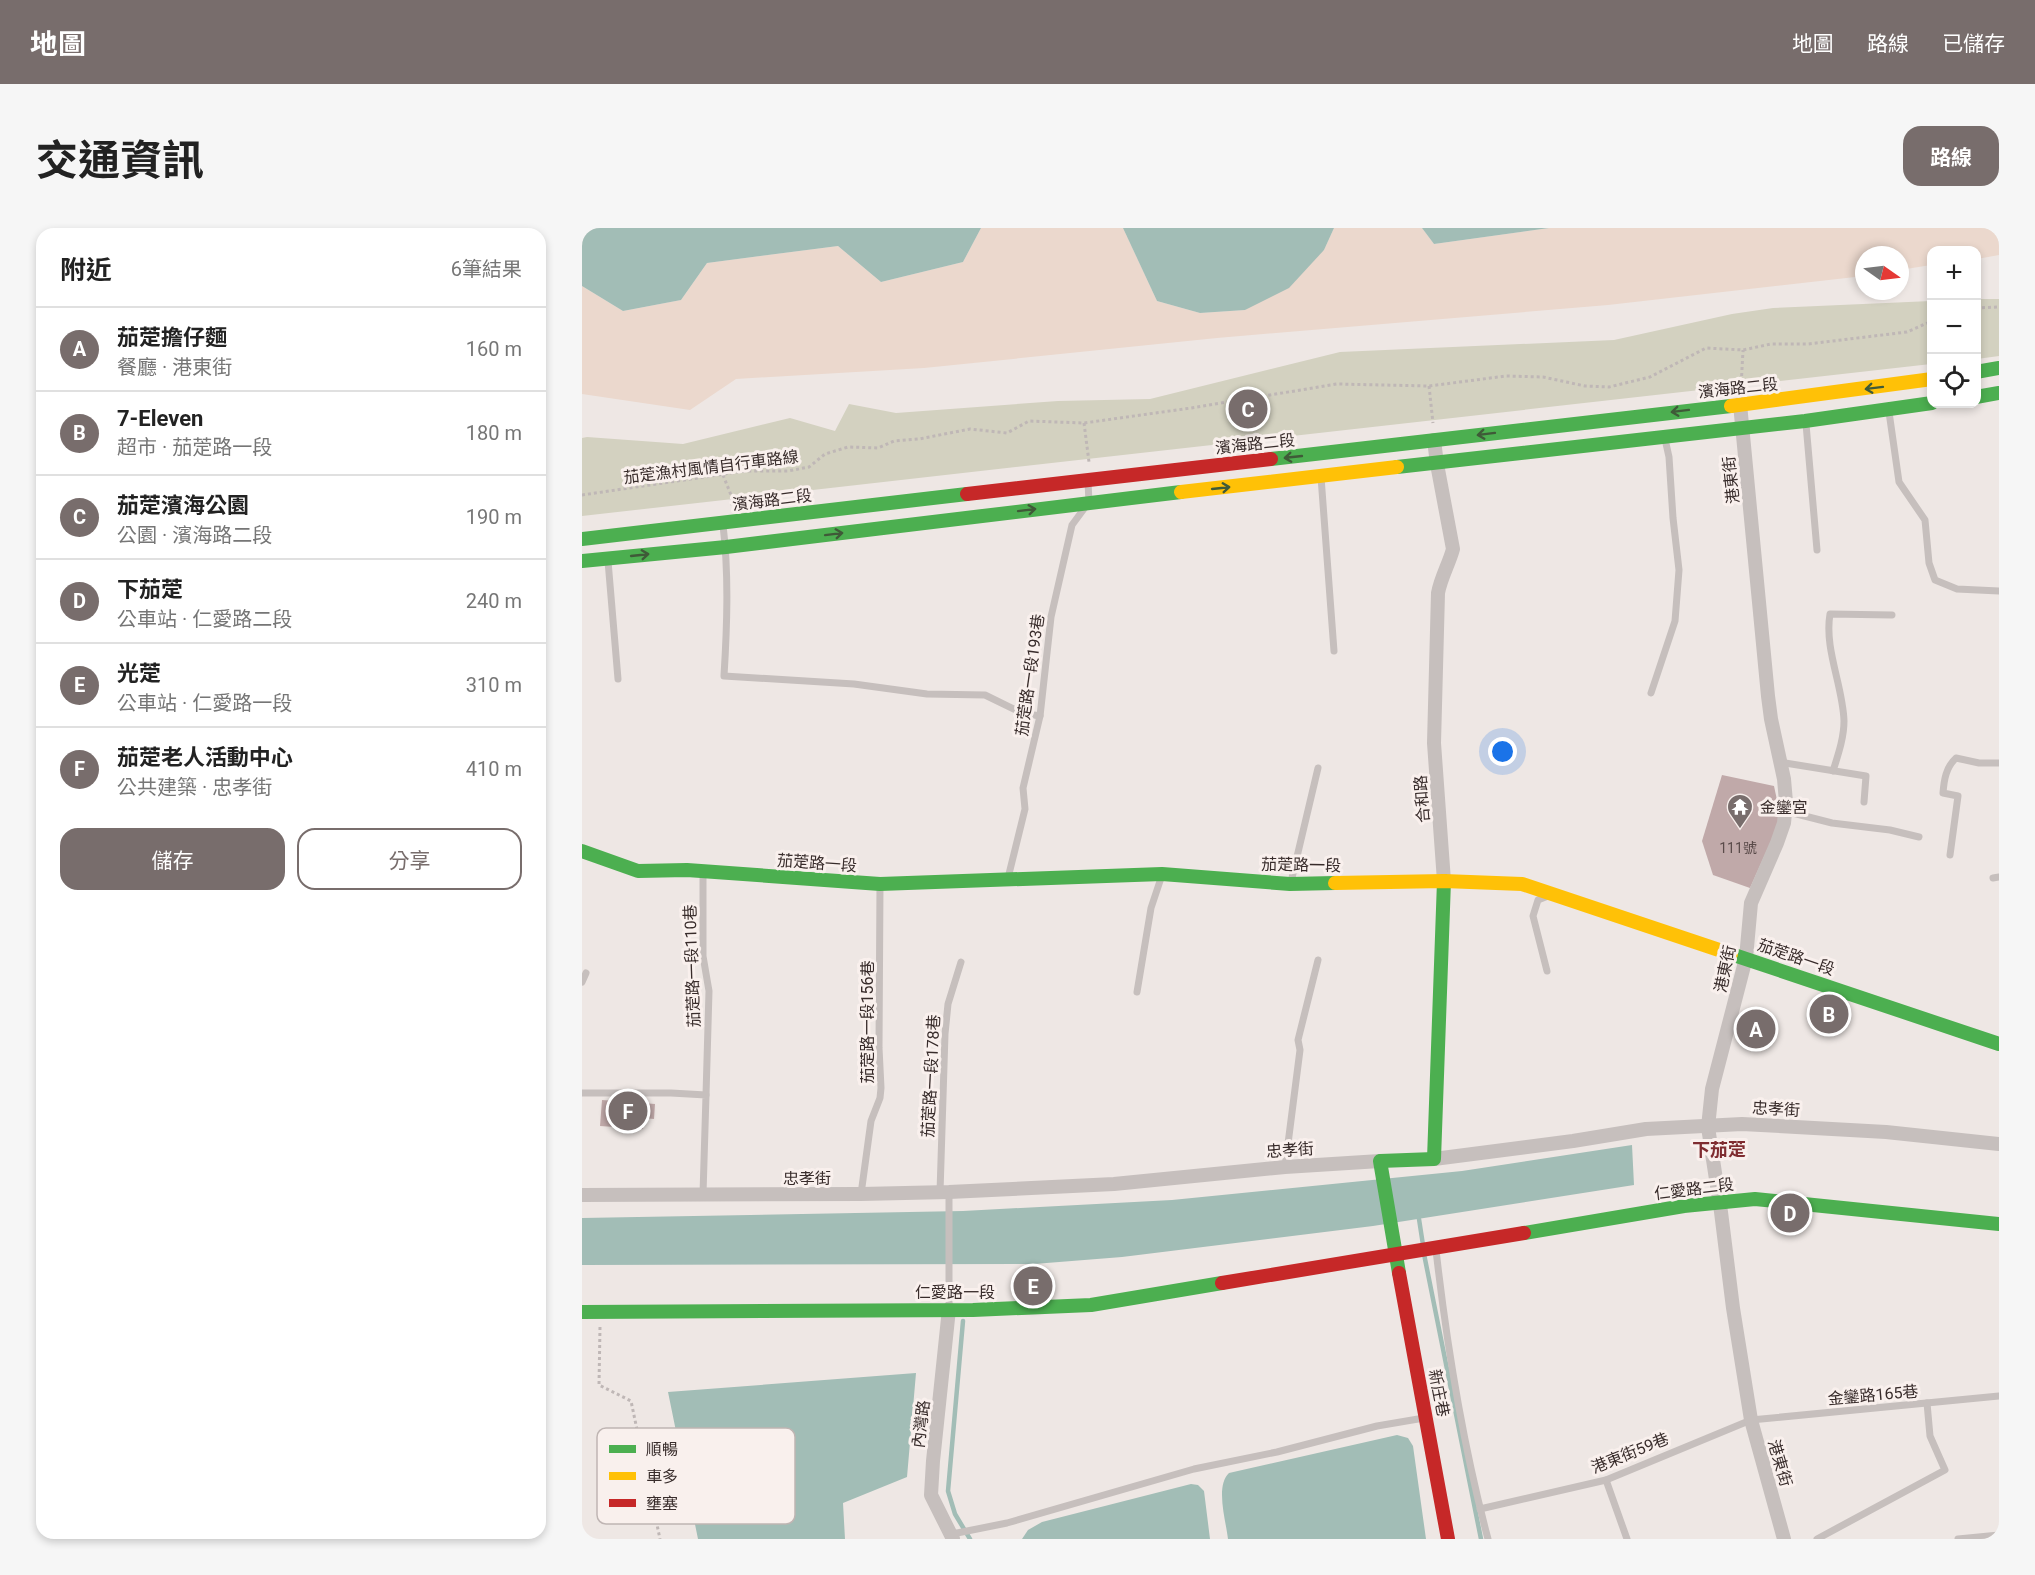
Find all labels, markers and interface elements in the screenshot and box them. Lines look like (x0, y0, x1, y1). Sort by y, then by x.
text: 地圖 (30, 28, 86, 61)
text: 地圖 (1792, 32, 1834, 56)
text: 路線 (1867, 32, 1909, 56)
text: 已儲存 (1942, 32, 2005, 56)
button: 路線 (1903, 126, 1999, 186)
text: 交通資訊 (36, 136, 204, 185)
north arrow (1855, 246, 1909, 300)
map controls (1927, 246, 1981, 408)
button: + (1927, 246, 1981, 300)
text: 附近 (60, 255, 112, 285)
text: 6筆結果 (451, 257, 522, 281)
button: − (1927, 300, 1981, 354)
text: 茄萣擔仔麵 (117, 325, 227, 350)
text: A (73, 337, 86, 361)
text: 160 m (466, 337, 522, 361)
button: locate (1927, 354, 1981, 408)
text: 餐廳 · 港東街 (117, 355, 232, 379)
street label: 濱海路二段 (1697, 374, 1779, 402)
one-way arrow (1864, 383, 1884, 394)
pin: C (1228, 386, 1268, 432)
text: 7-Eleven (117, 406, 203, 431)
one-way arrow (1671, 406, 1690, 417)
text: B (73, 421, 86, 445)
text: 180 m (466, 421, 522, 445)
one-way arrow (1477, 429, 1497, 440)
street label: 濱海路二段 (1214, 430, 1296, 458)
text: 超市 · 茄萣路一段 (117, 435, 272, 459)
street label: 茄萣漁村風情自行車路線 (622, 447, 800, 487)
one-way arrow (1283, 452, 1303, 463)
street label: 港東街 (1719, 455, 1743, 505)
one-way arrow (1211, 482, 1231, 493)
street label: 濱海路二段 (731, 486, 813, 514)
text: 茄萣濱海公園 (117, 493, 249, 518)
one-way arrow (1017, 504, 1037, 515)
text: C (73, 505, 86, 529)
text: 190 m (466, 505, 522, 529)
text: 公園 · 濱海路二段 (117, 523, 272, 547)
one-way arrow (824, 528, 843, 539)
one-way arrow (630, 549, 650, 560)
text: 下茄萣 (117, 577, 183, 602)
text: D (73, 589, 86, 613)
text: 240 m (466, 589, 522, 613)
text: 公車站 · 仁愛路二段 (117, 607, 292, 631)
street label: 茄萣路一段193巷 (1012, 613, 1048, 737)
text: 光萣 (117, 661, 161, 686)
text: E (74, 673, 85, 697)
text: 310 m (466, 673, 522, 697)
text: 公車站 · 仁愛路一段 (117, 691, 292, 715)
your location (1488, 737, 1517, 766)
text: 茄萣老人活動中心 (117, 745, 293, 770)
text: F (74, 757, 85, 781)
text: 410 m (466, 757, 522, 781)
street label: 合和路 (1411, 774, 1433, 824)
text: 公共建築 · 忠孝街 (117, 775, 272, 799)
temple icon: 金鑾宮 (1725, 792, 1755, 830)
place label: 金鑾宮 (1760, 798, 1808, 817)
button: 儲存 (60, 828, 285, 890)
button: 分享 (297, 828, 522, 890)
house number: 111號 (1719, 840, 1757, 856)
street label: 茄萣路一段 (776, 851, 858, 875)
street label: 茄萣路一段 (1261, 855, 1341, 875)
street label: 茄萣路一段110巷 (680, 904, 704, 1028)
street label: 茄萣路一段 (1755, 935, 1837, 979)
street label: 港東街 (1711, 944, 1739, 994)
street label: 茄萣路一段156巷 (858, 961, 877, 1083)
pin: B (1810, 992, 1848, 1036)
pin: A (1736, 1006, 1776, 1052)
street label: 茄萣路一段178巷 (918, 1014, 944, 1138)
pin: F (608, 1088, 648, 1134)
street label: 忠孝街 (1752, 1098, 1800, 1120)
street label: 忠孝街 (1265, 1139, 1315, 1161)
district label: 下茄萣 (1692, 1139, 1746, 1160)
street label: 忠孝街 (783, 1169, 831, 1188)
street label: 仁愛路二段 (1653, 1175, 1735, 1203)
pin: D (1770, 1190, 1810, 1236)
pin: E (1014, 1264, 1052, 1308)
street label: 仁愛路一段 (915, 1283, 995, 1302)
street label: 新庄巷 (1425, 1368, 1453, 1418)
street label: 金鑾路165巷 (1827, 1382, 1919, 1408)
street label: 內灣路 (909, 1399, 933, 1449)
legend (597, 1428, 795, 1524)
street label: 港東街59巷 (1588, 1429, 1672, 1477)
street label: 港東街 (1764, 1437, 1796, 1489)
text: 順暢 (646, 1440, 678, 1459)
text: 車多 (646, 1467, 678, 1486)
text: 壅塞 (646, 1494, 678, 1513)

